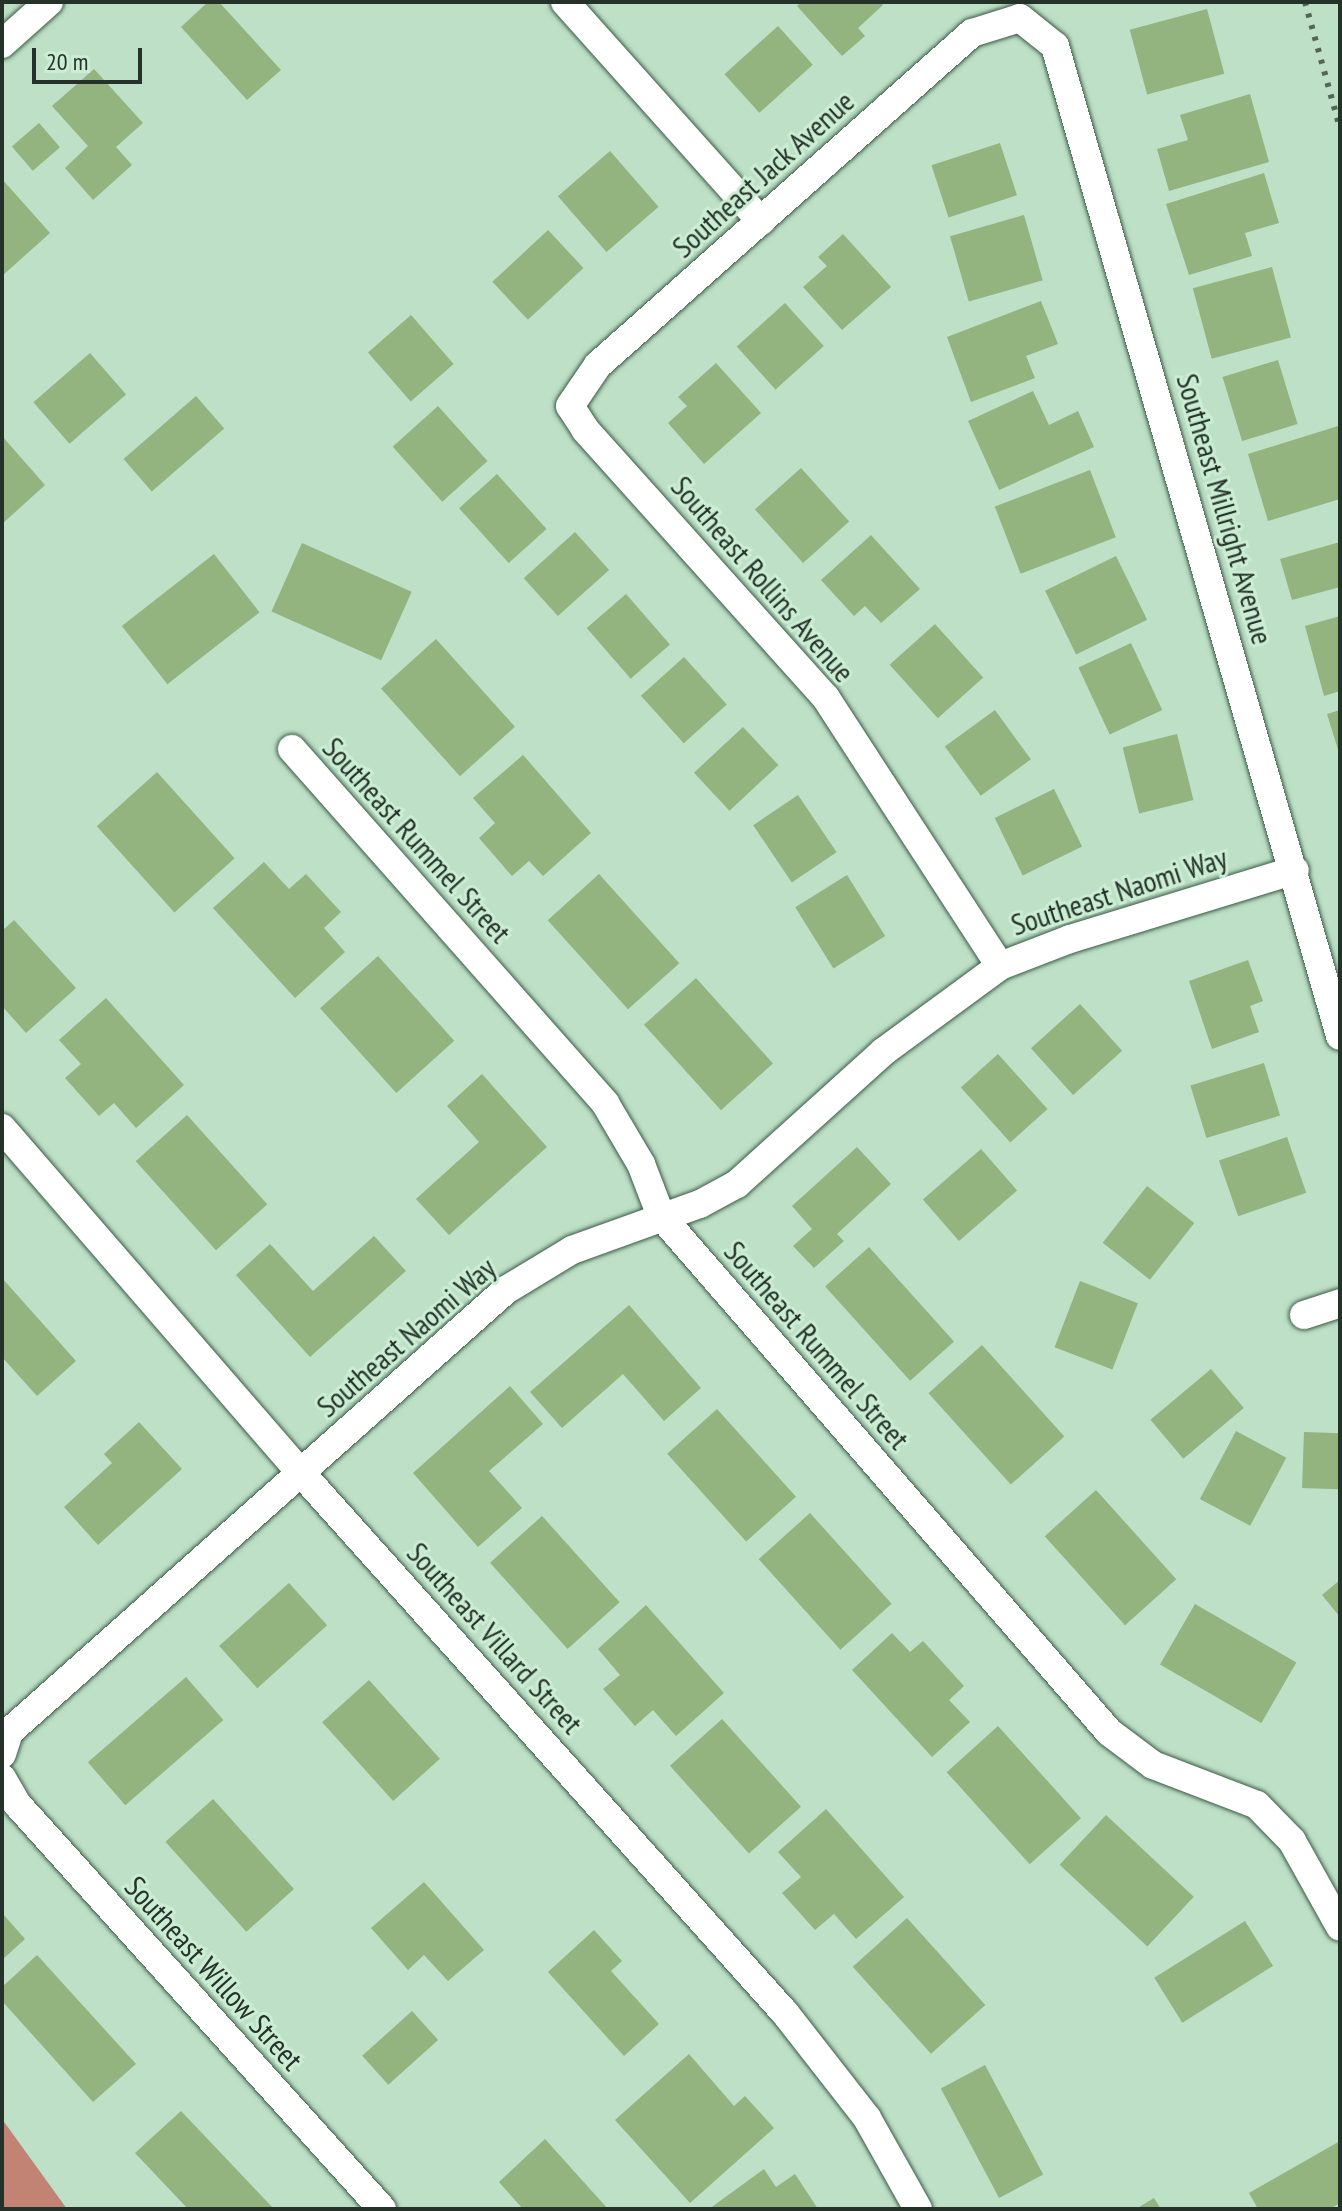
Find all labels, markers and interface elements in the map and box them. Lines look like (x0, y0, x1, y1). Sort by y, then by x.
scale bar (36, 32, 146, 82)
text: 20 m (46, 46, 88, 77)
street label: Southeast Jack Avenue (664, 83, 862, 265)
street label: Southeast Millright Avenue (1169, 369, 1281, 649)
street label: Southeast Rollins Avenue (664, 468, 862, 690)
street label: Southeast Rummel Street (315, 730, 519, 950)
street label: Southeast Naomi Way (1006, 839, 1232, 943)
street label: Southeast Rummel Street (717, 1234, 917, 1456)
street label: Southeast Naomi Way (309, 1250, 503, 1424)
street label: Southeast Villard Street (400, 1535, 590, 1741)
street label: Southeast Willow Street (117, 1868, 311, 2078)

